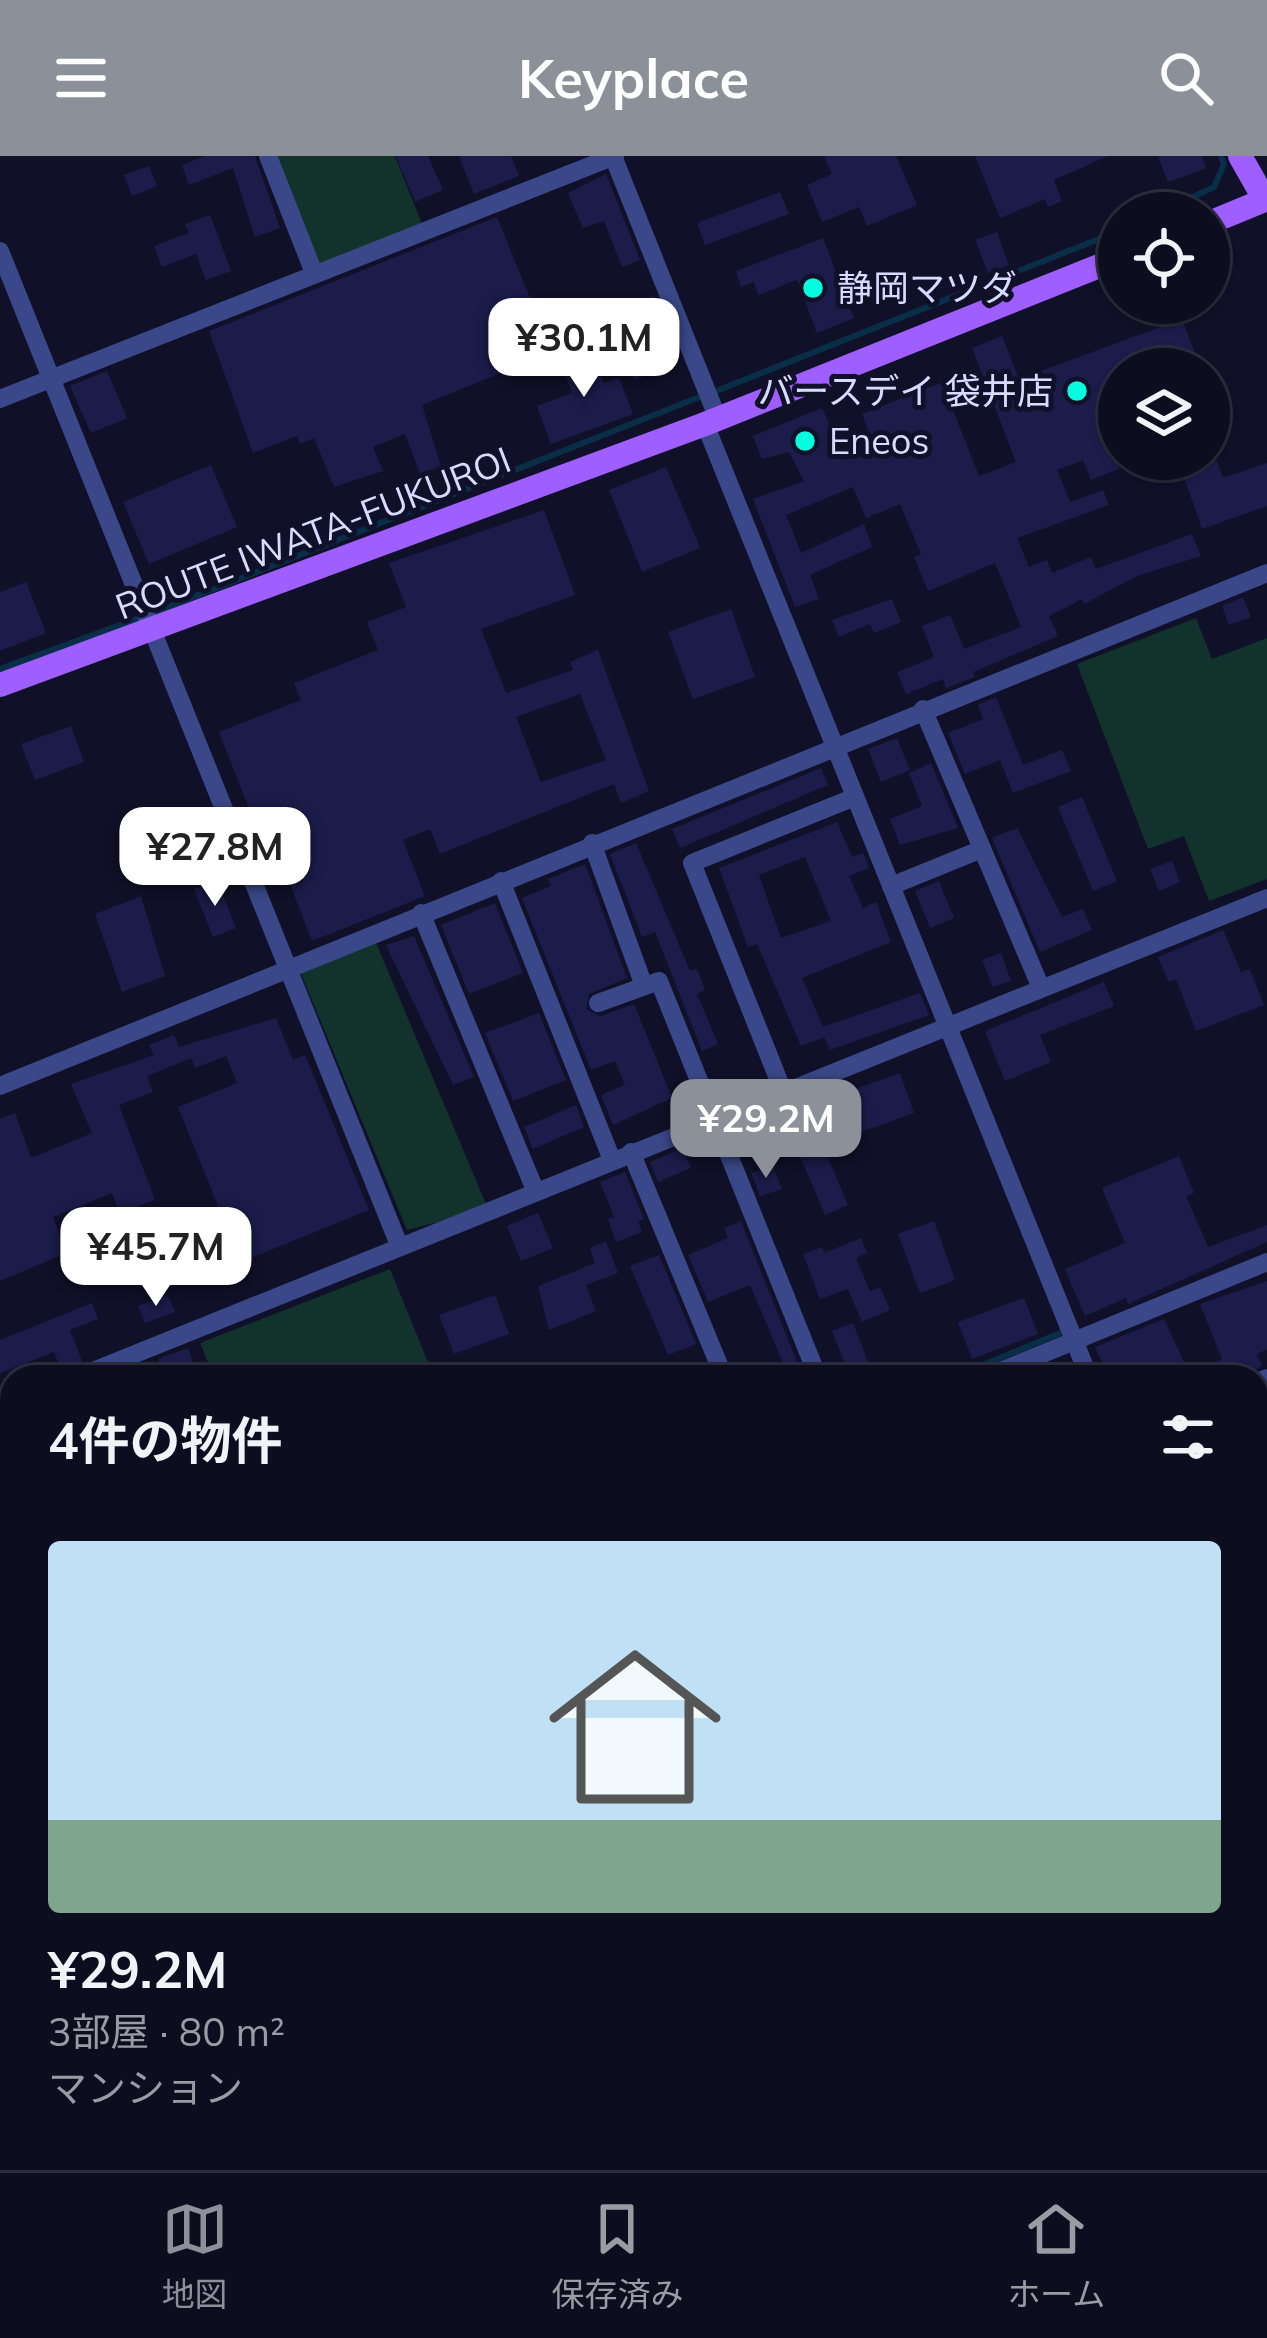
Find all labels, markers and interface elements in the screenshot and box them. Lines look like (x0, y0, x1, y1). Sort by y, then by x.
text: Keyplace (518, 44, 749, 112)
icon: menu (48, 45, 114, 111)
icon: search (1153, 45, 1219, 111)
map controls (1098, 192, 1230, 480)
button: locate (1098, 192, 1230, 324)
place label: 静岡マツダ (837, 265, 1017, 310)
marker: 静岡マツダ (800, 275, 826, 301)
pin: ¥30.1M (486, 298, 682, 400)
text: ¥30.1M (515, 312, 653, 361)
button: layers (1098, 348, 1230, 480)
place label: バースデイ 袋井店 (757, 368, 1053, 413)
marker: バースデイ 袋井店 (1064, 378, 1090, 404)
place label: Eneos (829, 418, 929, 463)
marker: Eneos (792, 428, 818, 454)
street label: ROUTE IWATA-FUKUROI (109, 436, 517, 629)
pin: ¥27.8M (117, 807, 313, 909)
text: ¥27.8M (146, 821, 284, 870)
pin: ¥29.2M (668, 1079, 864, 1181)
text: ¥29.2M (697, 1093, 835, 1142)
pin: ¥45.7M (58, 1207, 254, 1309)
text: ¥45.7M (87, 1221, 225, 1270)
icon: filters (1155, 1404, 1221, 1470)
text: 4件の物件 (48, 1408, 283, 1472)
icon: home (527, 1619, 743, 1835)
text: ¥29.2M (48, 1937, 227, 2001)
text: 3部屋 · 80 m² (48, 2007, 285, 2056)
text: マンション (48, 2063, 243, 2112)
tab: 地図 (162, 2196, 228, 2316)
tab: 保存済み (551, 2196, 683, 2316)
tab: ホーム (1007, 2196, 1105, 2316)

